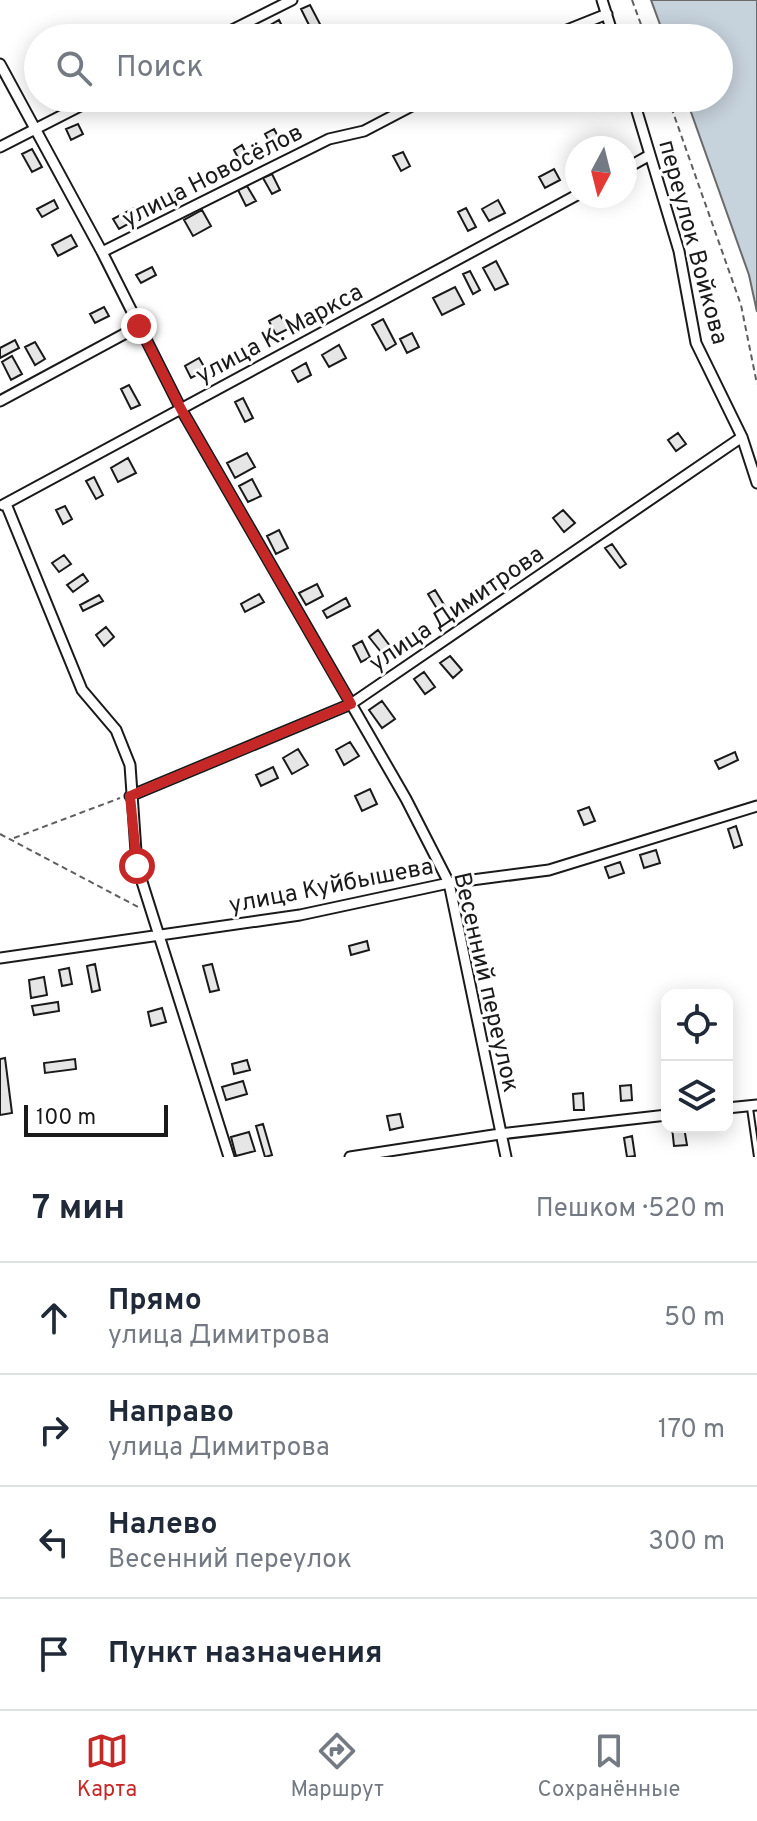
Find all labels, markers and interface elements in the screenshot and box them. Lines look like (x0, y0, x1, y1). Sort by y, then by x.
search box (24, 24, 733, 112)
icon: search (52, 46, 96, 90)
text: Поиск (116, 50, 204, 87)
street label: улица Новосёлов (117, 118, 308, 235)
north arrow (565, 136, 637, 208)
street label: переулок Войкова (650, 137, 734, 348)
street label: улица К. Маркса (191, 278, 369, 391)
route end (121, 308, 157, 344)
street label: улица Димитрова (364, 540, 550, 679)
route start (119, 848, 155, 884)
street label: улица Куйбышева (227, 852, 436, 922)
street label: Весенний переулок (445, 869, 525, 1095)
map controls (661, 989, 733, 1133)
button: locate (661, 989, 733, 1061)
button: layers (661, 1061, 733, 1133)
scale bar (24, 1101, 168, 1137)
text: 100 m (36, 1105, 96, 1132)
text: 7 мин (32, 1188, 125, 1231)
text: Пешком · 520 m (536, 1193, 725, 1226)
text: Прямо (108, 1283, 202, 1320)
icon: ahead (32, 1296, 76, 1340)
text: 50 m (664, 1302, 725, 1335)
text: улица Димитрова (108, 1320, 330, 1353)
text: Направо (108, 1395, 234, 1432)
icon: right (32, 1408, 76, 1452)
text: 170 m (658, 1414, 725, 1447)
text: улица Димитрова (108, 1432, 330, 1465)
text: Налево (108, 1507, 217, 1544)
icon: left (32, 1520, 76, 1564)
text: 300 m (648, 1526, 725, 1559)
text: Весенний переулок (108, 1544, 352, 1577)
icon: arrive (32, 1632, 76, 1676)
text: Пункт назначения (108, 1636, 382, 1673)
tab: Карта (77, 1729, 137, 1804)
tab: Маршрут (290, 1729, 384, 1804)
tab: Сохранённые (538, 1729, 680, 1804)

